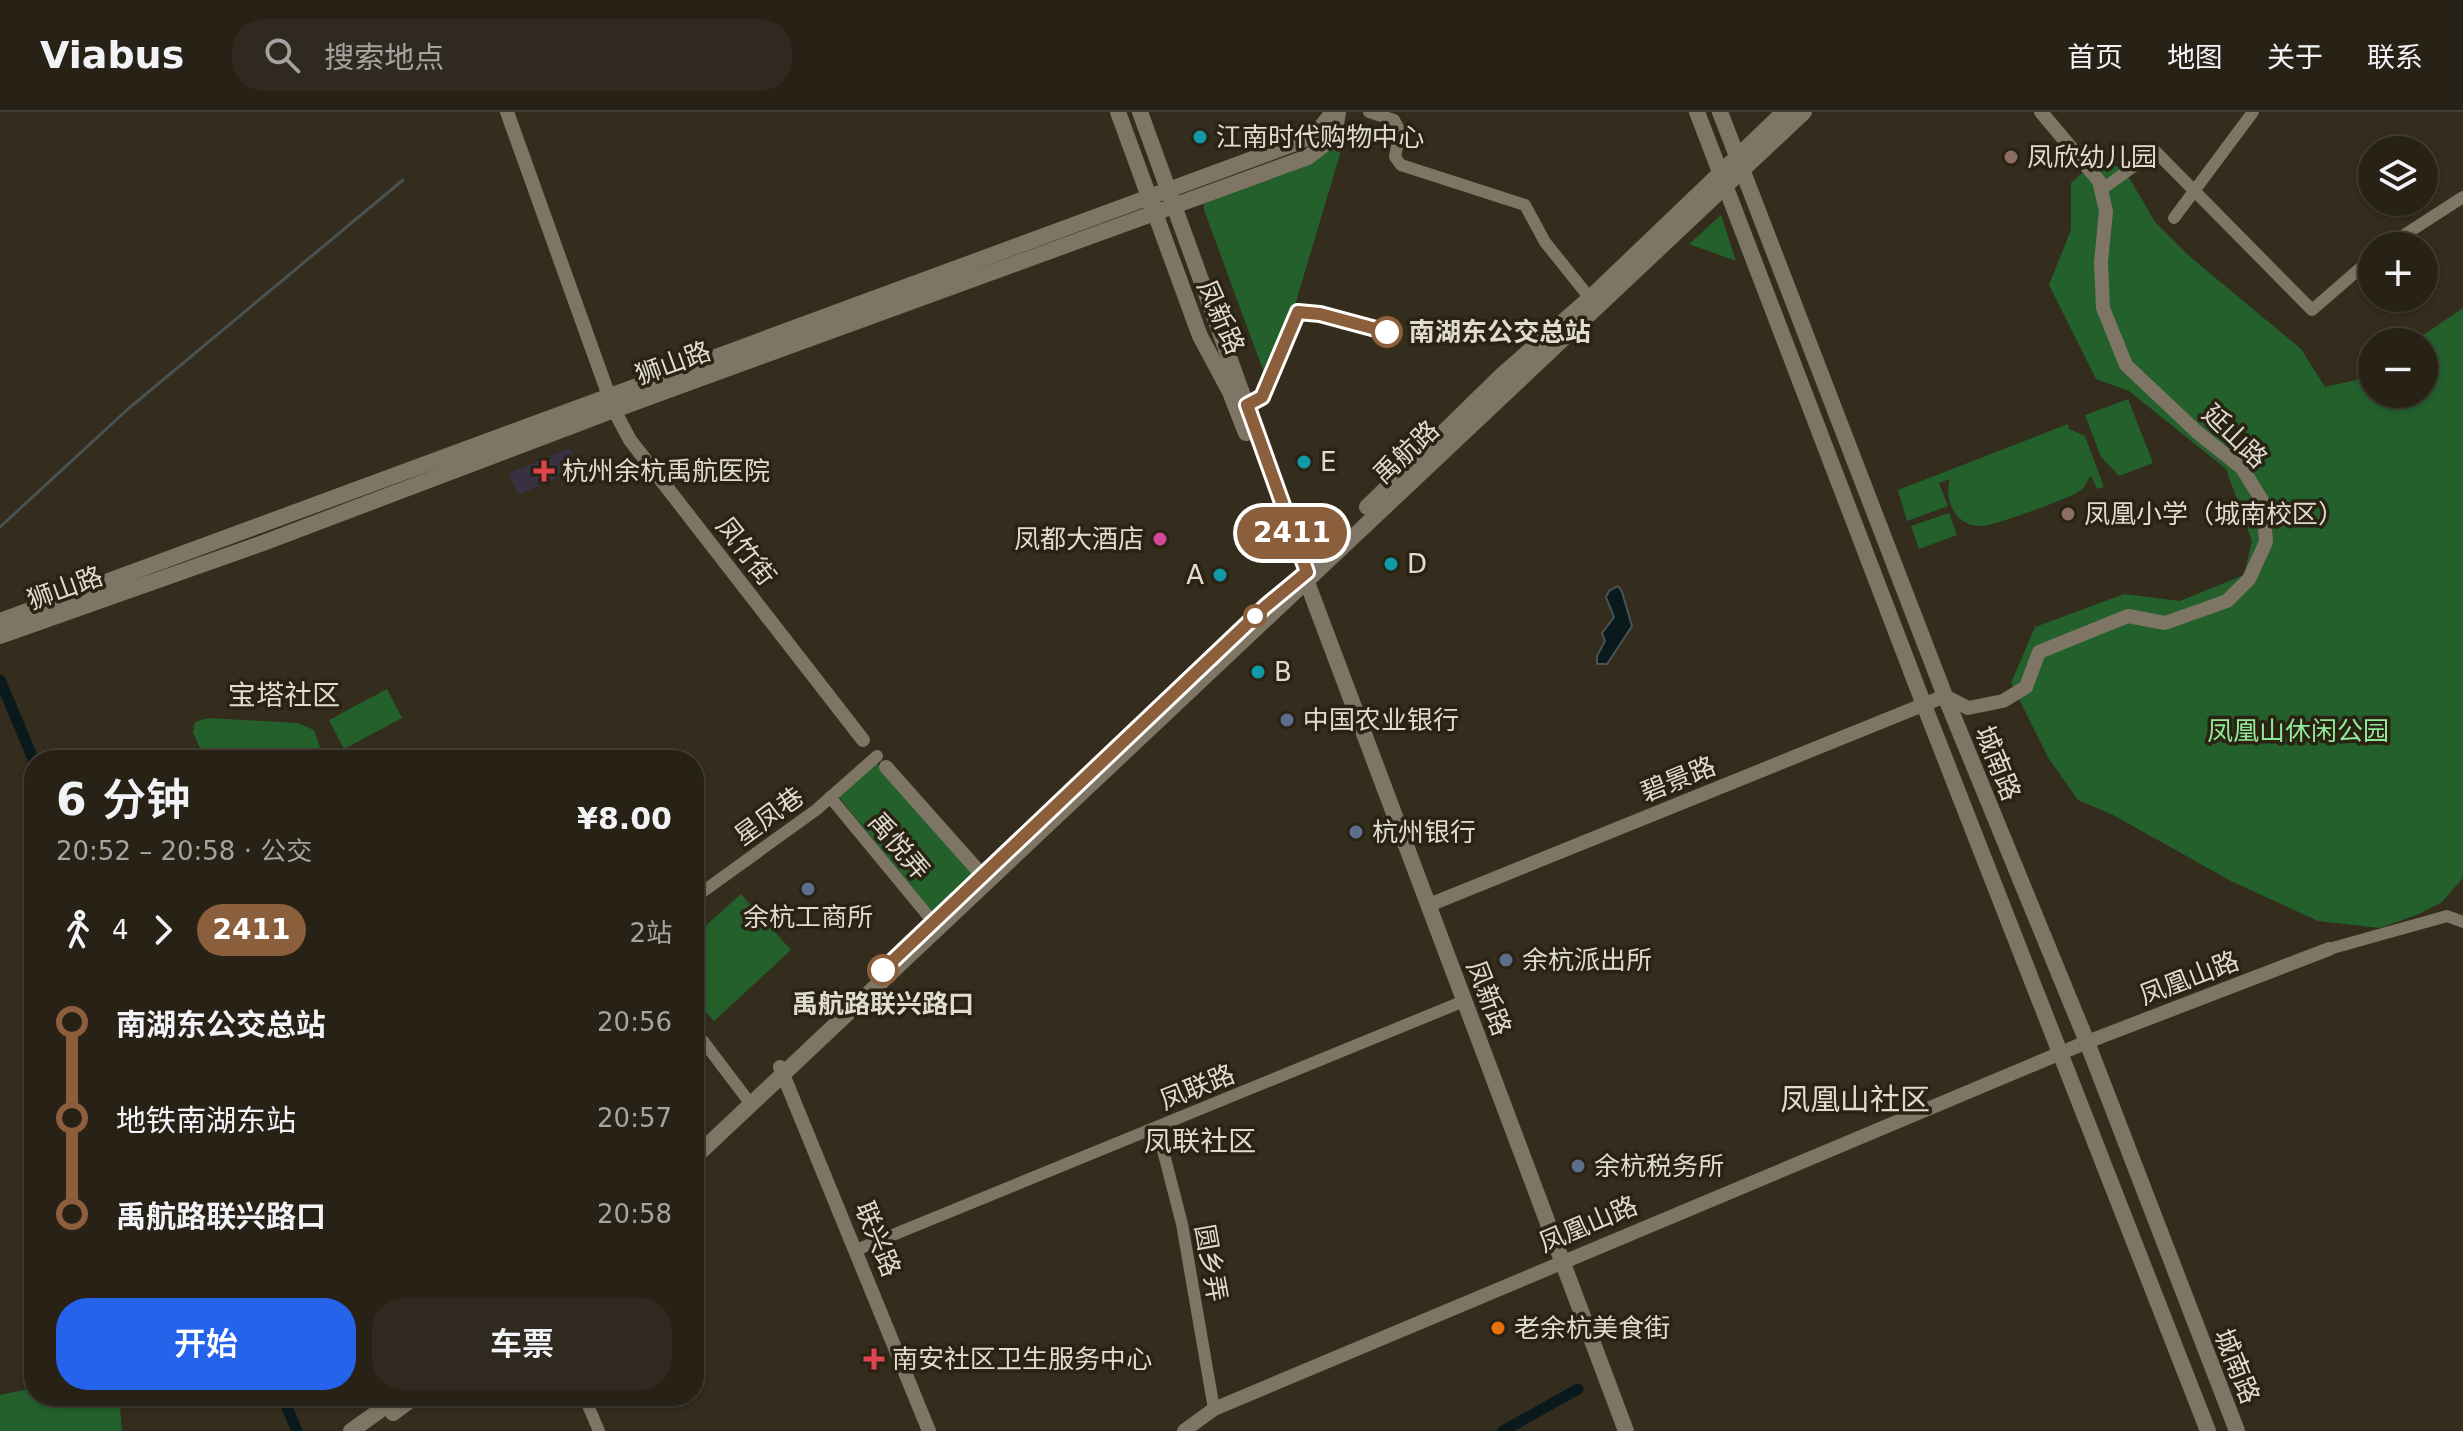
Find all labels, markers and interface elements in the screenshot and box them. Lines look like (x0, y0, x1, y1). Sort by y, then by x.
search box (232, 19, 792, 91)
text: Viabus (40, 33, 184, 77)
icon: search (260, 33, 304, 77)
text: 搜索地点 (324, 40, 444, 75)
text: 首页 (2067, 41, 2123, 74)
text: 地图 (2167, 41, 2223, 74)
text: 关于 (2267, 41, 2323, 74)
text: 联系 (2367, 41, 2423, 74)
place label: 江南时代购物中心 (1216, 122, 1424, 152)
marker: 江南时代购物中心 (1191, 128, 1209, 146)
map controls (2358, 136, 2438, 408)
button: layers (2358, 136, 2438, 216)
place label: 凤欣幼儿园 (2027, 142, 2157, 172)
marker: 凤欣幼儿园 (2002, 148, 2020, 166)
button: + (2358, 232, 2438, 312)
street label: 凤新路 (1191, 275, 1251, 359)
marker: 南湖东公交总站 (1372, 317, 1402, 347)
place label: 南湖东公交总站 (1409, 317, 1591, 347)
button: − (2358, 328, 2438, 408)
street label: 狮山路 (631, 336, 715, 390)
street label: 延山路 (2197, 398, 2273, 474)
street label: 禹航路 (1367, 414, 1445, 490)
place label: E (1320, 447, 1336, 477)
marker: E (1295, 453, 1313, 471)
place label: 杭州余杭禹航医院 (562, 456, 770, 486)
marker: 杭州余杭禹航医院 (533, 460, 555, 482)
place label: 凤凰小学（城南校区） (2084, 499, 2344, 529)
marker: 凤凰小学（城南校区） (2059, 505, 2077, 523)
line badge: 2411 (1236, 507, 1348, 559)
street label: 凤竹街 (710, 511, 782, 591)
text: 2411 (1253, 516, 1331, 549)
place label: 凤都大酒店 (1014, 524, 1144, 554)
marker: 凤都大酒店 (1151, 530, 1169, 548)
place label: D (1407, 549, 1427, 579)
marker: D (1382, 555, 1400, 573)
place label: A (1186, 560, 1204, 590)
street label: 狮山路 (23, 561, 107, 615)
marker: A (1211, 566, 1229, 584)
unlabelled marker (1244, 605, 1266, 627)
place label: B (1274, 657, 1292, 687)
marker: B (1249, 663, 1267, 681)
district label: 宝塔社区 (228, 679, 340, 712)
place label: 中国农业银行 (1303, 705, 1459, 735)
marker: 中国农业银行 (1278, 711, 1296, 729)
park label: 凤凰山休闲公园 (2207, 716, 2389, 746)
street label: 城南路 (1969, 721, 2027, 805)
street label: 碧景路 (1636, 750, 1720, 808)
text: 6 分钟 (56, 774, 190, 825)
street label: 星凤巷 (729, 781, 809, 851)
text: ¥8.00 (577, 801, 672, 836)
street label: 禹悦弄 (862, 806, 936, 886)
place label: 杭州银行 (1372, 817, 1476, 847)
marker: 杭州银行 (1347, 823, 1365, 841)
text: 20:52 – 20:58 · 公交 (56, 836, 312, 866)
marker: 余杭工商所 (799, 880, 817, 898)
place label: 余杭工商所 (743, 902, 873, 932)
icon: walk (56, 908, 100, 952)
icon: forward (141, 908, 185, 952)
text: 2411 (213, 913, 290, 946)
text: 4 (112, 915, 129, 945)
text: 2站 (629, 918, 672, 948)
place label: 余杭派出所 (1522, 945, 1652, 975)
street label: 凤凰山路 (2135, 945, 2243, 1011)
marker: 余杭派出所 (1497, 951, 1515, 969)
marker: 禹航路联兴路口 (868, 955, 898, 985)
street label: 凤新路 (1461, 956, 1517, 1040)
place label: 禹航路联兴路口 (792, 989, 974, 1019)
text: 南湖东公交总站 (116, 1007, 326, 1042)
text: 20:56 (597, 1007, 672, 1037)
street label: 凤联路 (1155, 1058, 1239, 1116)
district label: 凤凰山社区 (1780, 1082, 1930, 1117)
text: 地铁南湖东站 (116, 1103, 296, 1138)
text: 20:57 (597, 1103, 672, 1133)
district label: 凤联社区 (1144, 1125, 1256, 1158)
place label: 余杭税务所 (1594, 1151, 1724, 1181)
marker: 余杭税务所 (1569, 1157, 1587, 1175)
street label: 凤凰山路 (1534, 1190, 1642, 1258)
street label: 联兴路 (849, 1197, 907, 1281)
text: 禹航路联兴路口 (116, 1199, 326, 1234)
text: 20:58 (597, 1199, 672, 1229)
street label: 圆乡弄 (1189, 1222, 1233, 1304)
button: 开始 (56, 1298, 356, 1390)
button: 车票 (372, 1298, 672, 1390)
place label: 老余杭美食街 (1514, 1313, 1670, 1343)
marker: 老余杭美食街 (1489, 1319, 1507, 1337)
street label: 城南路 (2208, 1324, 2266, 1408)
place label: 南安社区卫生服务中心 (892, 1344, 1152, 1374)
marker: 南安社区卫生服务中心 (863, 1348, 885, 1370)

